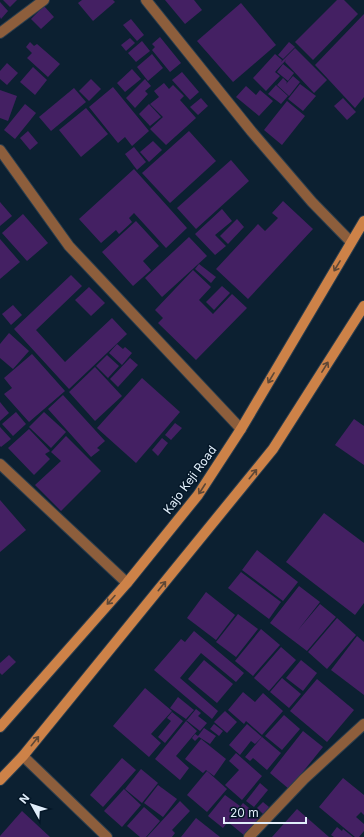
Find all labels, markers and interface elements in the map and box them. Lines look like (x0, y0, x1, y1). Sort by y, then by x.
one-way arrow (333, 261, 341, 272)
one-way arrow (322, 361, 330, 373)
one-way arrow (267, 373, 275, 384)
street label: Kajo Keji Road (160, 443, 219, 517)
one-way arrow (248, 469, 257, 480)
one-way arrow (198, 483, 206, 494)
one-way arrow (157, 580, 166, 591)
one-way arrow (107, 595, 116, 606)
one-way arrow (31, 735, 40, 746)
north arrow (12, 785, 52, 825)
text: N (16, 791, 32, 806)
scale bar (224, 799, 306, 825)
text: 20 m (230, 805, 259, 820)

